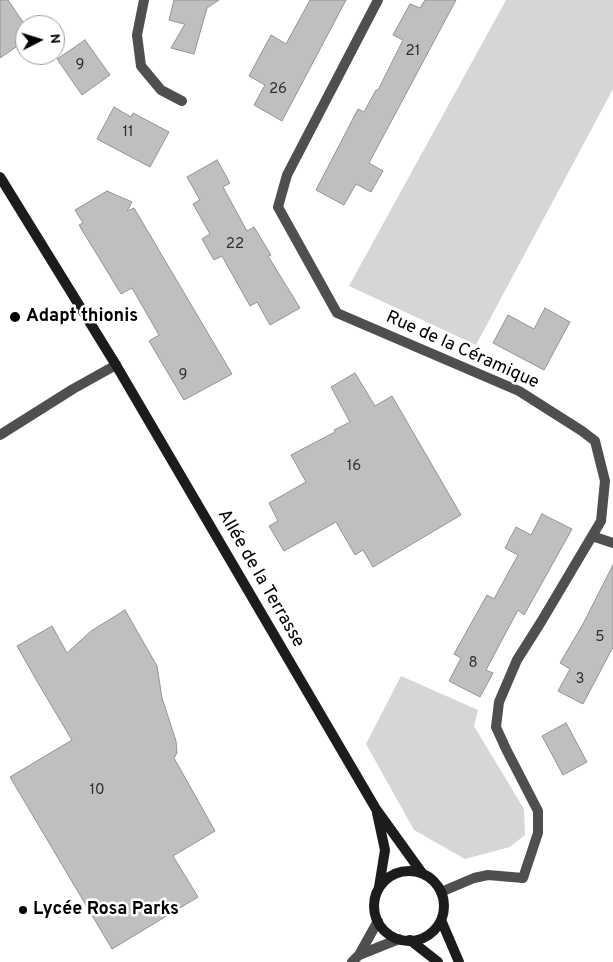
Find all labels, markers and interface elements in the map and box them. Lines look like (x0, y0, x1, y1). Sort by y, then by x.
north arrow (15, 15, 65, 65)
text: N (46, 33, 63, 44)
house number: 21 (406, 43, 420, 61)
house number: 9 (76, 57, 84, 75)
house number: 26 (269, 81, 287, 99)
house number: 11 (122, 124, 134, 142)
house number: 22 (226, 236, 244, 254)
place label: Adapt thionis (26, 306, 138, 328)
street label: Rue de la Céramique (382, 307, 542, 395)
marker: Adapt thionis (8, 310, 22, 324)
house number: 9 (179, 367, 187, 385)
house number: 16 (347, 458, 361, 476)
street label: Allée de la Terrasse (212, 506, 308, 652)
house number: 5 (595, 629, 605, 647)
house number: 8 (468, 655, 478, 673)
house number: 3 (575, 671, 585, 689)
house number: 10 (89, 782, 105, 800)
place label: Lycée Rosa Parks (33, 899, 179, 921)
marker: Lycée Rosa Parks (17, 904, 29, 916)

